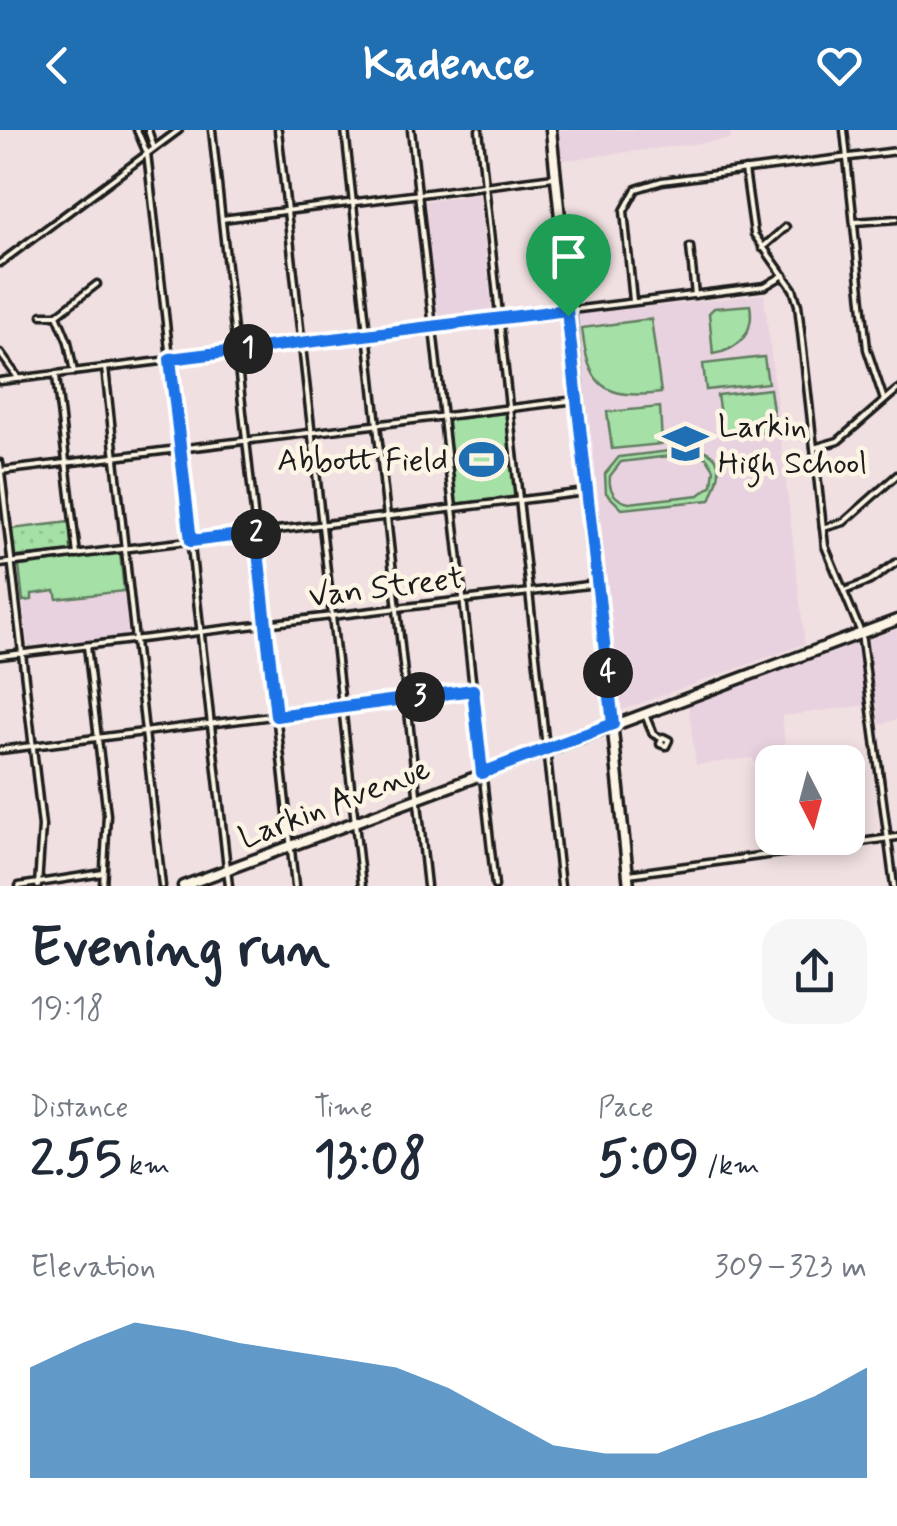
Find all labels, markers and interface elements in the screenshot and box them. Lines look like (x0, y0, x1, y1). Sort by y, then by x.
text: Kadence (363, 36, 534, 95)
icon: back (30, 38, 85, 93)
icon: heart (812, 38, 867, 93)
pin (526, 214, 611, 317)
icon: arrive (541, 229, 596, 284)
pin: 1 (223, 324, 273, 374)
text: 1 (242, 330, 254, 367)
place label: Larkin High School (718, 406, 867, 488)
school or university icon: Larkin High School (661, 419, 709, 467)
sports icon: Abbott Field (457, 435, 505, 483)
place label: Abbott Field (277, 440, 448, 482)
pin: 2 (231, 509, 281, 559)
text: 2 (249, 515, 263, 552)
street label: Van Street (306, 558, 466, 618)
pin: 4 (583, 648, 633, 698)
text: 4 (600, 654, 616, 691)
pin: 3 (395, 672, 445, 722)
text: 3 (414, 678, 426, 715)
north arrow (755, 745, 865, 855)
map controls (755, 745, 865, 855)
street label: Larkin Avenue (233, 748, 436, 860)
text: Evening run (30, 914, 330, 986)
button: share (762, 919, 867, 1024)
text: 19:18 (30, 988, 104, 1030)
text: Distance (30, 1090, 128, 1127)
text: Time (314, 1090, 373, 1127)
text: Pace (598, 1090, 654, 1127)
text: 2.55 (30, 1127, 122, 1193)
text: 13:08 (314, 1127, 426, 1193)
text: 5:09 (598, 1127, 699, 1193)
text: km (122, 1148, 170, 1185)
text: /km (699, 1148, 760, 1185)
text: Elevation (30, 1246, 156, 1288)
text: 309–323 m (714, 1246, 867, 1288)

